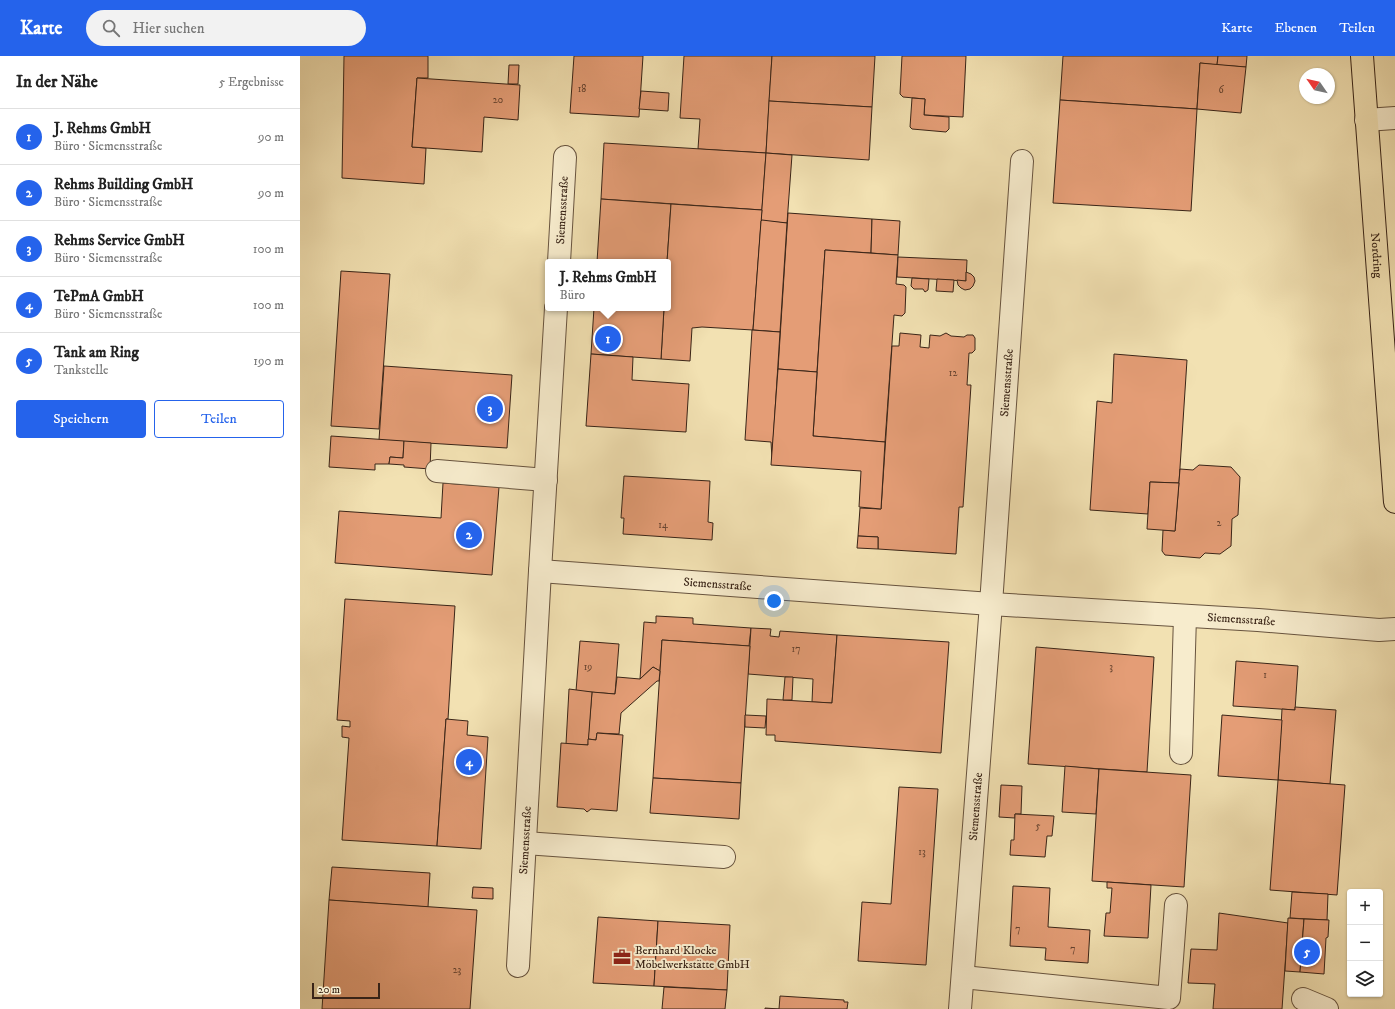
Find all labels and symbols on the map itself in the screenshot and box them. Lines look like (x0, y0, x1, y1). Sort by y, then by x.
north arrow (1299, 68, 1335, 104)
house number: 18 (578, 83, 586, 95)
house number: 6 (1218, 84, 1224, 96)
house number: 20 (493, 94, 503, 106)
street label: Siemensstraße (553, 176, 571, 245)
street label: Nordring (1368, 232, 1386, 279)
pin: 1 (595, 324, 621, 354)
street label: Siemensstraße (997, 348, 1016, 417)
house number: 12 (949, 367, 957, 379)
pin: 3 (477, 394, 503, 424)
house number: 2 (1217, 517, 1222, 529)
house number: 14 (658, 519, 668, 531)
pin: 2 (456, 520, 482, 550)
street label: Siemensstraße (683, 574, 752, 594)
your location (764, 591, 784, 611)
street label: Siemensstraße (1207, 609, 1276, 629)
house number: 17 (792, 643, 800, 655)
house number: 19 (584, 661, 592, 673)
house number: 3 (1109, 661, 1113, 673)
house number: 1 (1263, 669, 1267, 681)
pin: 4 (456, 747, 482, 777)
street label: Siemensstraße (965, 772, 986, 841)
street label: Siemensstraße (516, 806, 534, 875)
house number: 5 (1036, 820, 1041, 832)
house number: 13 (918, 846, 926, 858)
house number: 7 (1015, 923, 1021, 935)
pin: 5 (1294, 937, 1320, 967)
place label: Bernhard Klocke Möbelwerkstätte GmbH (635, 943, 750, 972)
house number: 7 (1070, 943, 1076, 955)
office icon: Bernhard Klocke Möbelwerkstätte GmbH (612, 947, 632, 967)
house number: 23 (453, 964, 462, 976)
scale bar (312, 981, 380, 1000)

